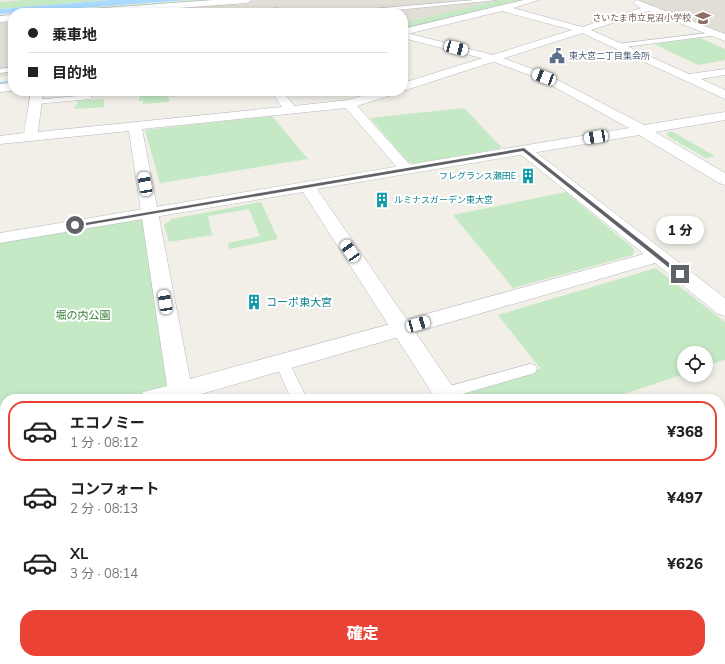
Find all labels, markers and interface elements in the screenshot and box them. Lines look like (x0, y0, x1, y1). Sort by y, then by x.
school or university icon: さいたま市立見沼小学校 (694, 9, 712, 27)
place label: さいたま市立見沼小学校 (592, 12, 691, 23)
text: 乗車地 (52, 25, 97, 44)
car (443, 39, 469, 57)
public building icon: 東大宮二丁目集会所 (548, 47, 566, 65)
place label: 東大宮二丁目集会所 (569, 50, 650, 61)
text: 目的地 (52, 63, 97, 82)
car (531, 67, 557, 87)
car (583, 129, 609, 145)
building icon: フレグランス瀬田E (519, 167, 537, 185)
place label: フレグランス瀬田E (439, 170, 516, 181)
car (137, 171, 153, 197)
building icon: ルミナスガーデン東大宮 (373, 191, 391, 209)
place label: ルミナスガーデン東大宮 (394, 194, 493, 205)
route start (66, 216, 84, 234)
callout: 1 分 (656, 216, 704, 244)
text: 1 分 (668, 222, 692, 238)
car (338, 238, 362, 264)
route end (671, 265, 689, 283)
car (157, 289, 173, 315)
building icon: コーポ東大宮 (245, 293, 263, 311)
place label: コーポ東大宮 (266, 295, 332, 309)
park label: 堀の内公園 (56, 308, 111, 322)
car (405, 315, 431, 333)
map controls (677, 346, 713, 382)
button: locate (677, 346, 713, 382)
icon: car (22, 413, 58, 449)
text: エコノミー (70, 413, 145, 432)
text: ¥368 (667, 422, 703, 441)
text: 1 分 · 08:12 (70, 434, 138, 450)
icon: car (22, 479, 58, 515)
text: コンフォート (70, 479, 160, 498)
text: ¥497 (667, 488, 703, 507)
text: 2 分 · 08:13 (70, 500, 138, 516)
text: XL (70, 544, 88, 563)
icon: car (22, 545, 58, 581)
text: ¥626 (667, 554, 703, 573)
text: 3 分 · 08:14 (70, 565, 138, 581)
button: 確定 (20, 610, 705, 656)

